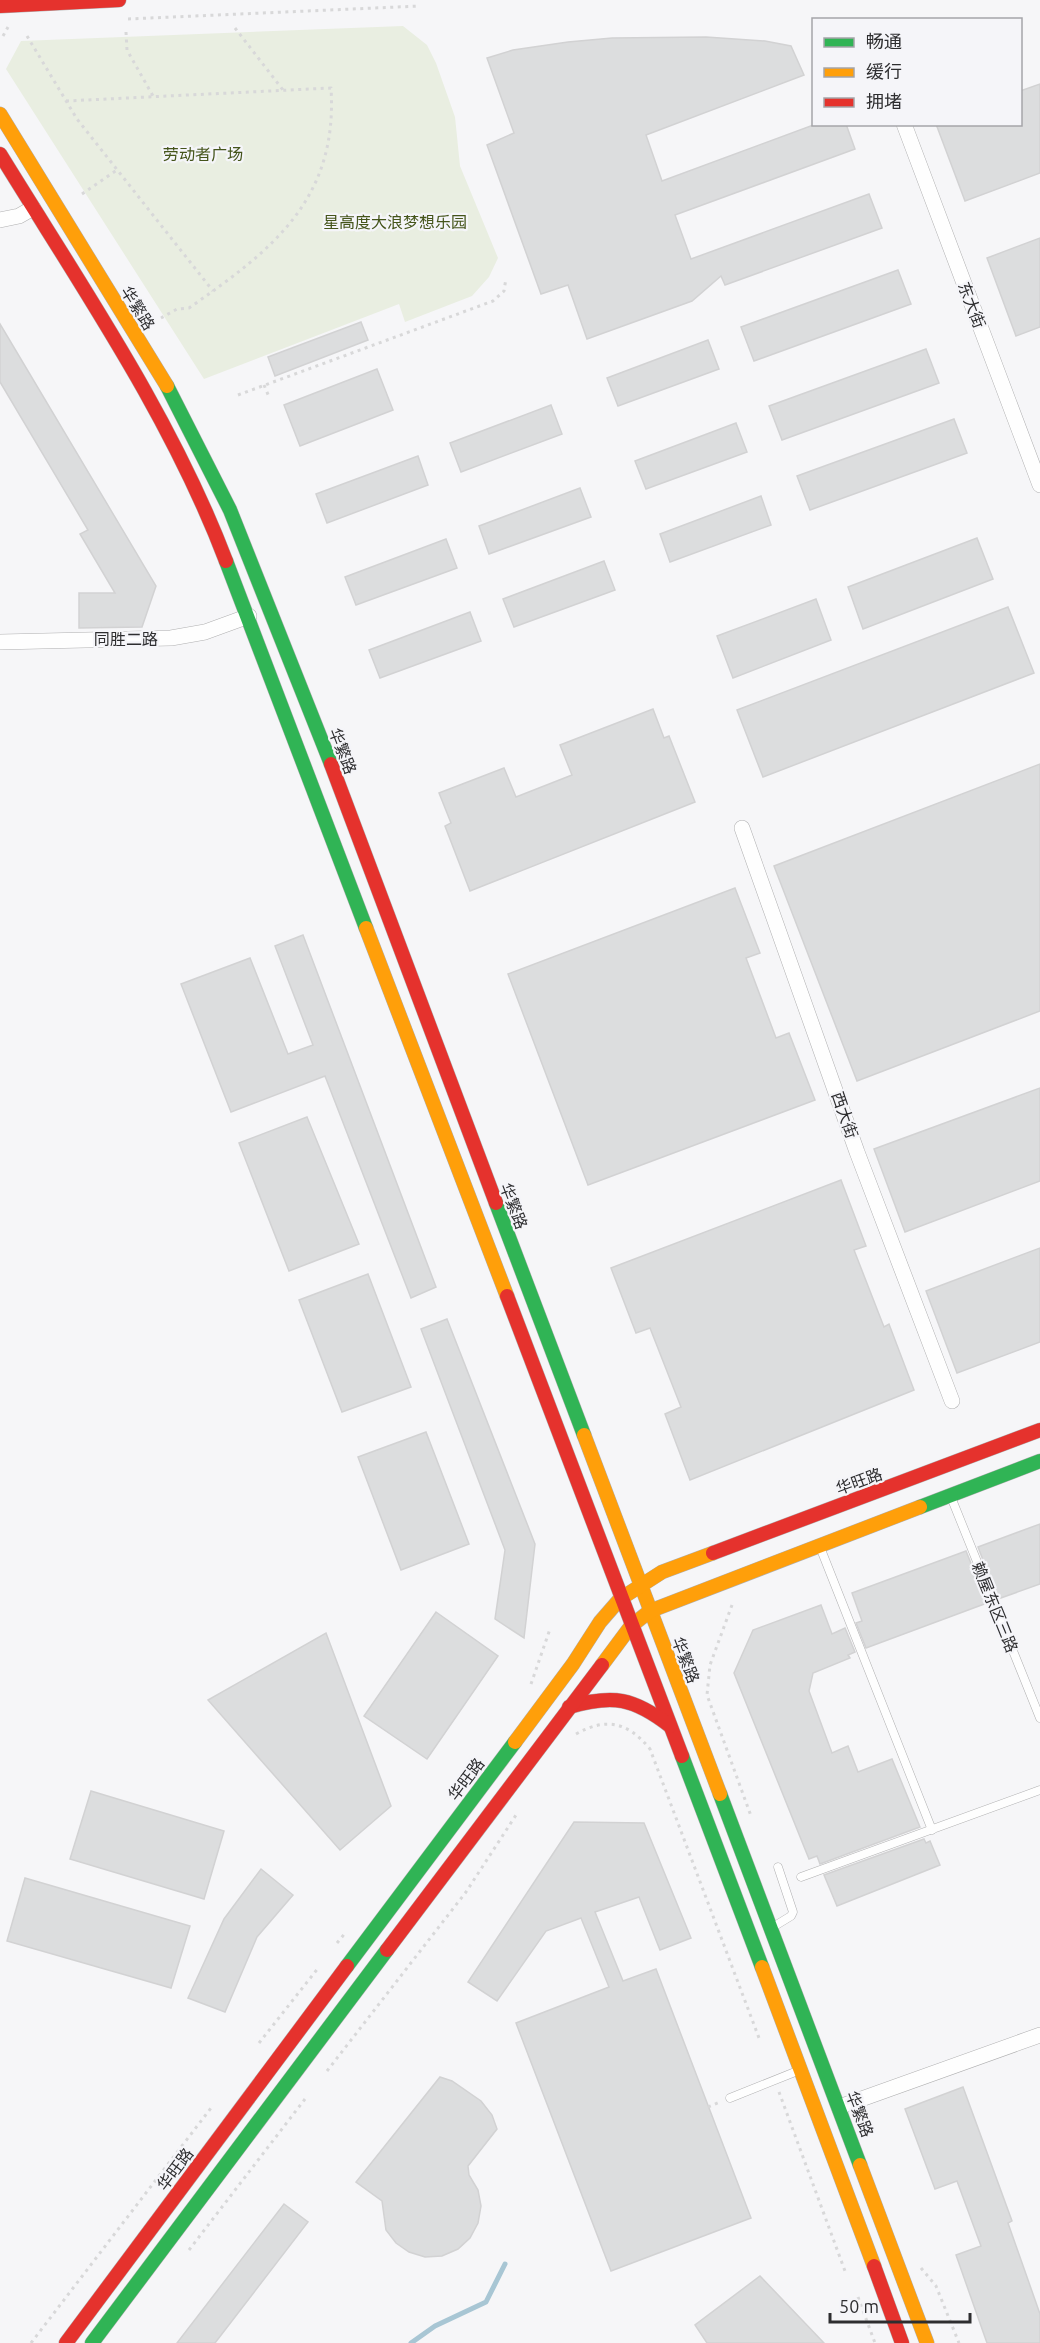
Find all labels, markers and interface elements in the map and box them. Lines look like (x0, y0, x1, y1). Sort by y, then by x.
legend (812, 18, 1022, 126)
text: 畅通 (866, 31, 902, 51)
text: 缓行 (866, 61, 902, 81)
text: 拥堵 (866, 91, 902, 111)
park label: 劳动者广场 (163, 145, 243, 163)
park label: 星高度大浪梦想乐园 (323, 213, 467, 231)
street label: 东大街 (955, 279, 989, 331)
street label: 华繁路 (118, 283, 158, 333)
street label: 同胜二路 (94, 630, 158, 648)
street label: 华繁路 (326, 725, 360, 777)
street label: 西大街 (829, 1089, 861, 1141)
street label: 华繁路 (497, 1180, 531, 1232)
street label: 华旺路 (833, 1464, 885, 1498)
street label: 赖屋东区三路 (969, 1559, 1021, 1655)
street label: 华繁路 (669, 1634, 703, 1686)
street label: 华旺路 (444, 1754, 488, 1804)
street label: 华繁路 (843, 2088, 877, 2140)
street label: 华旺路 (153, 2144, 197, 2194)
scale bar (830, 2286, 970, 2324)
text: 50 m (839, 2296, 879, 2316)

